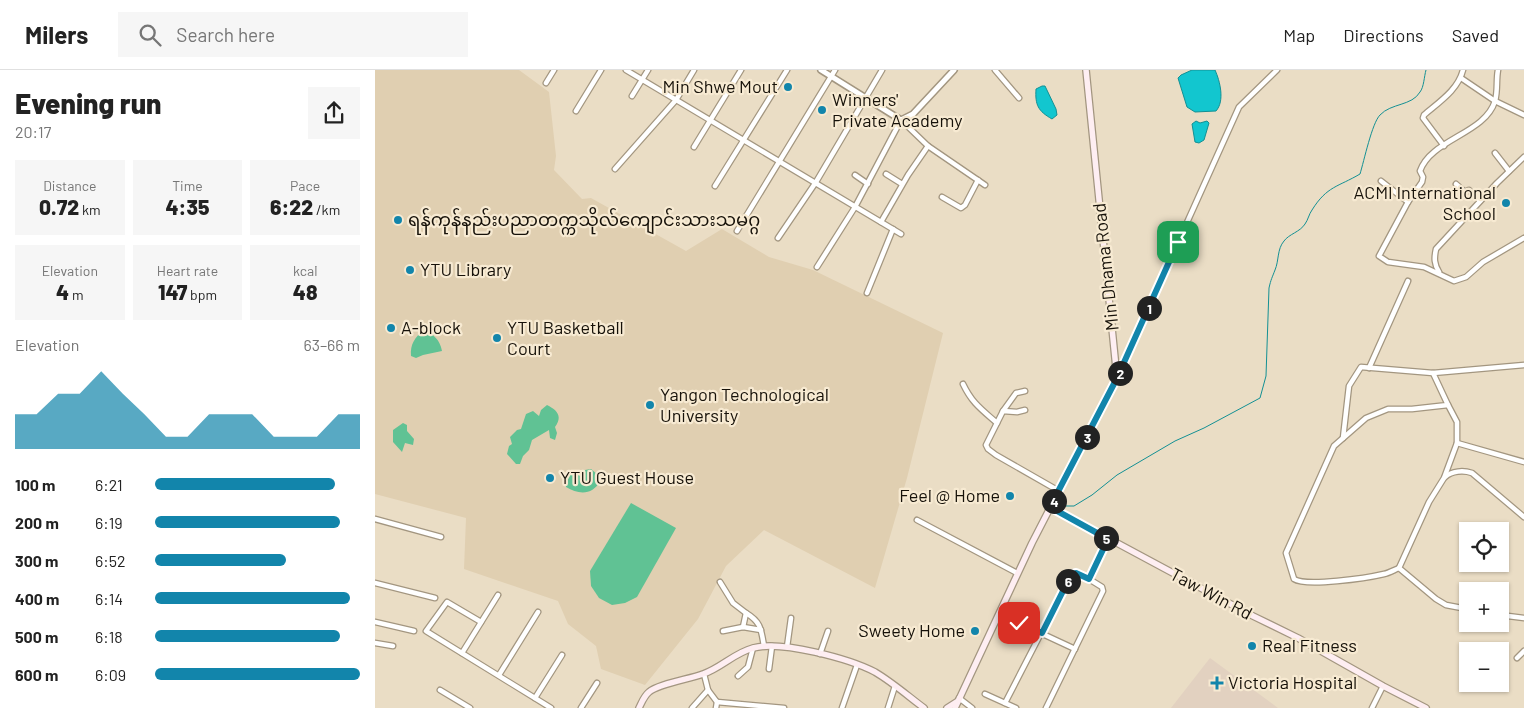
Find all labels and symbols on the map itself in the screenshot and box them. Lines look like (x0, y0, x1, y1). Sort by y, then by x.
place label: Min Shwe Mout (662, 75, 778, 97)
marker: Min Shwe Mout (782, 81, 794, 93)
place label: Winners' Private Academy (832, 88, 962, 131)
marker: Winners' Private Academy (816, 104, 828, 116)
place label: ACMI International School (1354, 181, 1496, 224)
marker: ACMI International School (1500, 197, 1512, 209)
street label: Min Dhama Road (1087, 202, 1123, 332)
place label: ရန်ကုန်နည်းပညာတက္ကသိုလ်ကျောင်းသားသမဂ္ဂ (408, 206, 760, 235)
marker: ရန်ကုန်နည်းပညာတက္ကသိုလ်ကျောင်းသားသမဂ္ဂ (392, 214, 404, 226)
pin (1157, 221, 1199, 263)
place label: YTU Library (420, 258, 511, 280)
marker: YTU Library (404, 264, 416, 276)
pin: 1 (1137, 296, 1161, 320)
place label: A-block (401, 316, 461, 338)
place label: YTU Basketball Court (507, 316, 624, 359)
marker: A-block (385, 322, 397, 334)
marker: YTU Basketball Court (491, 332, 503, 344)
pin: 2 (1107, 360, 1133, 386)
place label: Yangon Technological University (660, 383, 829, 426)
marker: Yangon Technological University (644, 399, 656, 411)
pin: 3 (1075, 424, 1099, 450)
place label: YTU Guest House (560, 466, 694, 488)
marker: YTU Guest House (544, 472, 556, 484)
place label: Feel @ Home (899, 484, 1000, 506)
pin: 4 (1041, 488, 1067, 514)
marker: Feel @ Home (1004, 490, 1016, 502)
pin: 5 (1093, 526, 1119, 550)
street label: Taw Win Rd (1167, 562, 1256, 624)
pin: 6 (1055, 568, 1081, 594)
pin (998, 602, 1040, 644)
place label: Sweety Home (858, 619, 965, 641)
marker: Sweety Home (969, 625, 981, 637)
place label: Real Fitness (1262, 634, 1357, 656)
marker: Real Fitness (1246, 640, 1258, 652)
place label: Victoria Hospital (1228, 671, 1357, 693)
marker: Victoria Hospital (1210, 676, 1224, 690)

